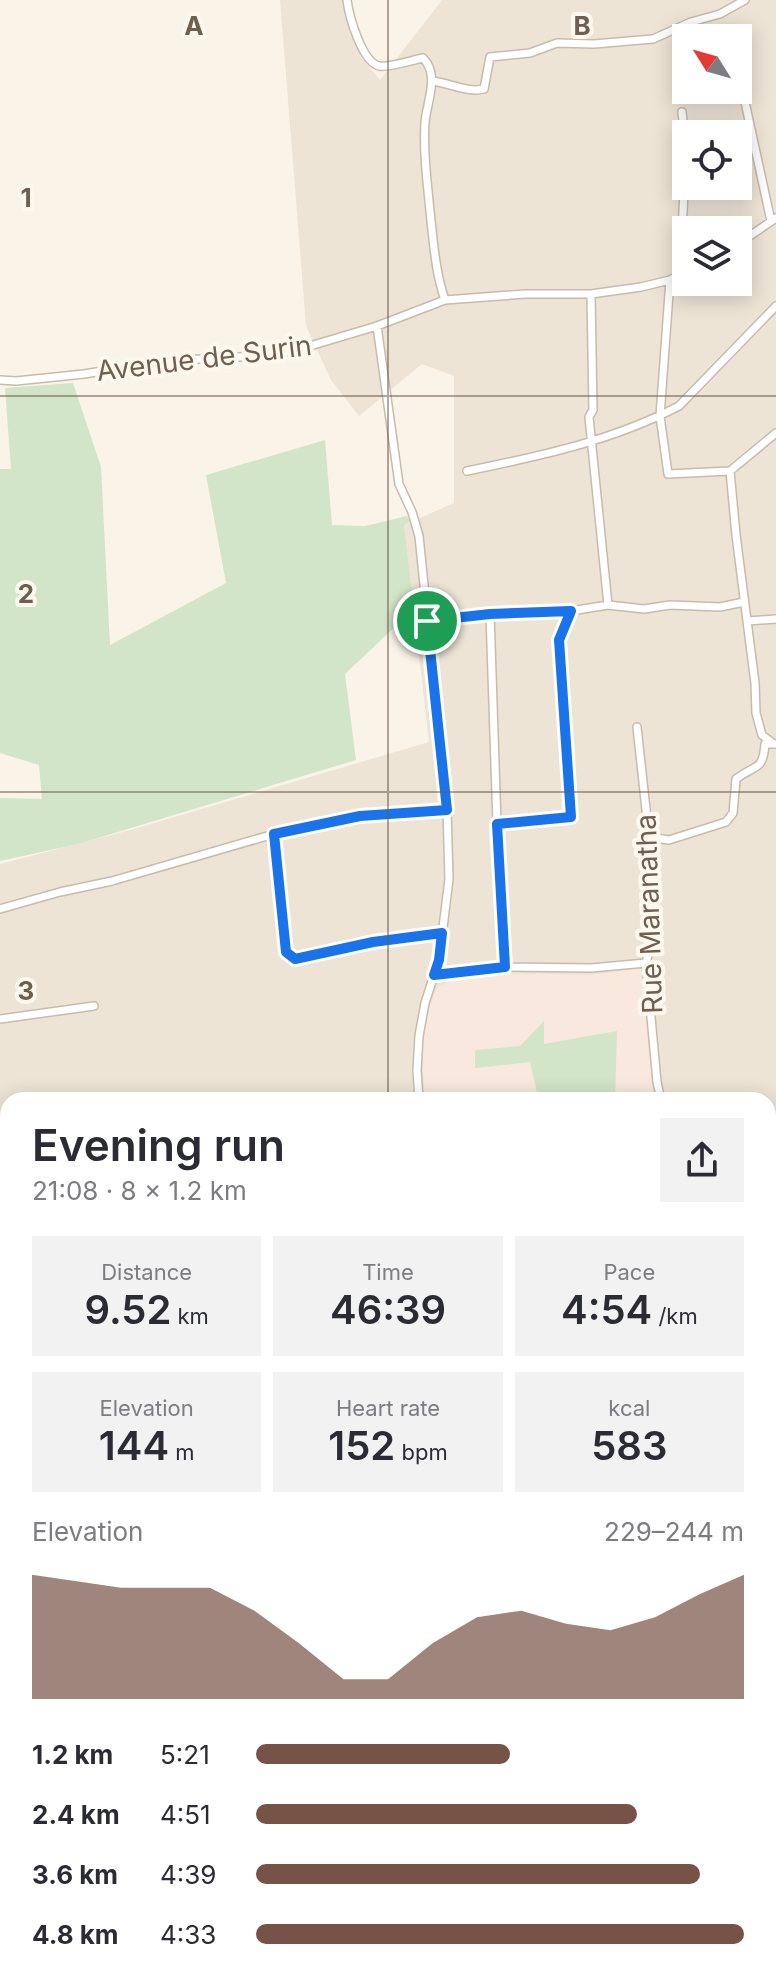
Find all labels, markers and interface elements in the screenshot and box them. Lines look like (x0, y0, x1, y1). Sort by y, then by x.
text: A (184, 10, 204, 41)
text: B (573, 10, 591, 41)
north arrow (672, 24, 752, 104)
map controls (672, 24, 752, 296)
button: locate (672, 120, 752, 200)
text: 1 (20, 182, 32, 213)
button: layers (672, 216, 752, 296)
street label: Avenue de Surin (95, 328, 313, 388)
text: 2 (18, 578, 34, 609)
pin (393, 587, 461, 655)
icon: arrive (405, 599, 449, 643)
street label: Rue Maranatha (629, 814, 669, 1014)
text: 3 (18, 975, 34, 1006)
text: Evening run (32, 1118, 285, 1172)
button: share (660, 1118, 744, 1202)
text: 21:08 · 8 × 1.2 km (32, 1175, 247, 1206)
text: Distance (101, 1259, 192, 1285)
text: Time (362, 1259, 414, 1285)
text: Pace (603, 1259, 655, 1285)
text: 9.52 (84, 1285, 171, 1334)
text: 46:39 (330, 1285, 446, 1334)
text: 4:54 (561, 1285, 652, 1334)
text: km (171, 1303, 209, 1329)
text: /km (652, 1303, 698, 1329)
text: Elevation (100, 1395, 194, 1421)
text: Heart rate (336, 1395, 440, 1421)
text: kcal (608, 1395, 650, 1421)
text: 144 (99, 1421, 169, 1470)
text: 152 (328, 1421, 395, 1470)
text: 583 (591, 1421, 667, 1470)
text: m (169, 1439, 195, 1465)
text: bpm (395, 1439, 448, 1465)
text: Elevation (32, 1516, 143, 1547)
text: 229–244 m (604, 1516, 744, 1547)
text: 1.2 km (32, 1739, 113, 1770)
text: 5:21 (160, 1739, 210, 1770)
text: 2.4 km (32, 1799, 120, 1830)
text: 4:51 (160, 1799, 211, 1830)
text: 3.6 km (32, 1859, 118, 1890)
text: 4:39 (160, 1859, 216, 1890)
text: 4.8 km (32, 1919, 119, 1950)
text: 4:33 (160, 1919, 216, 1950)

